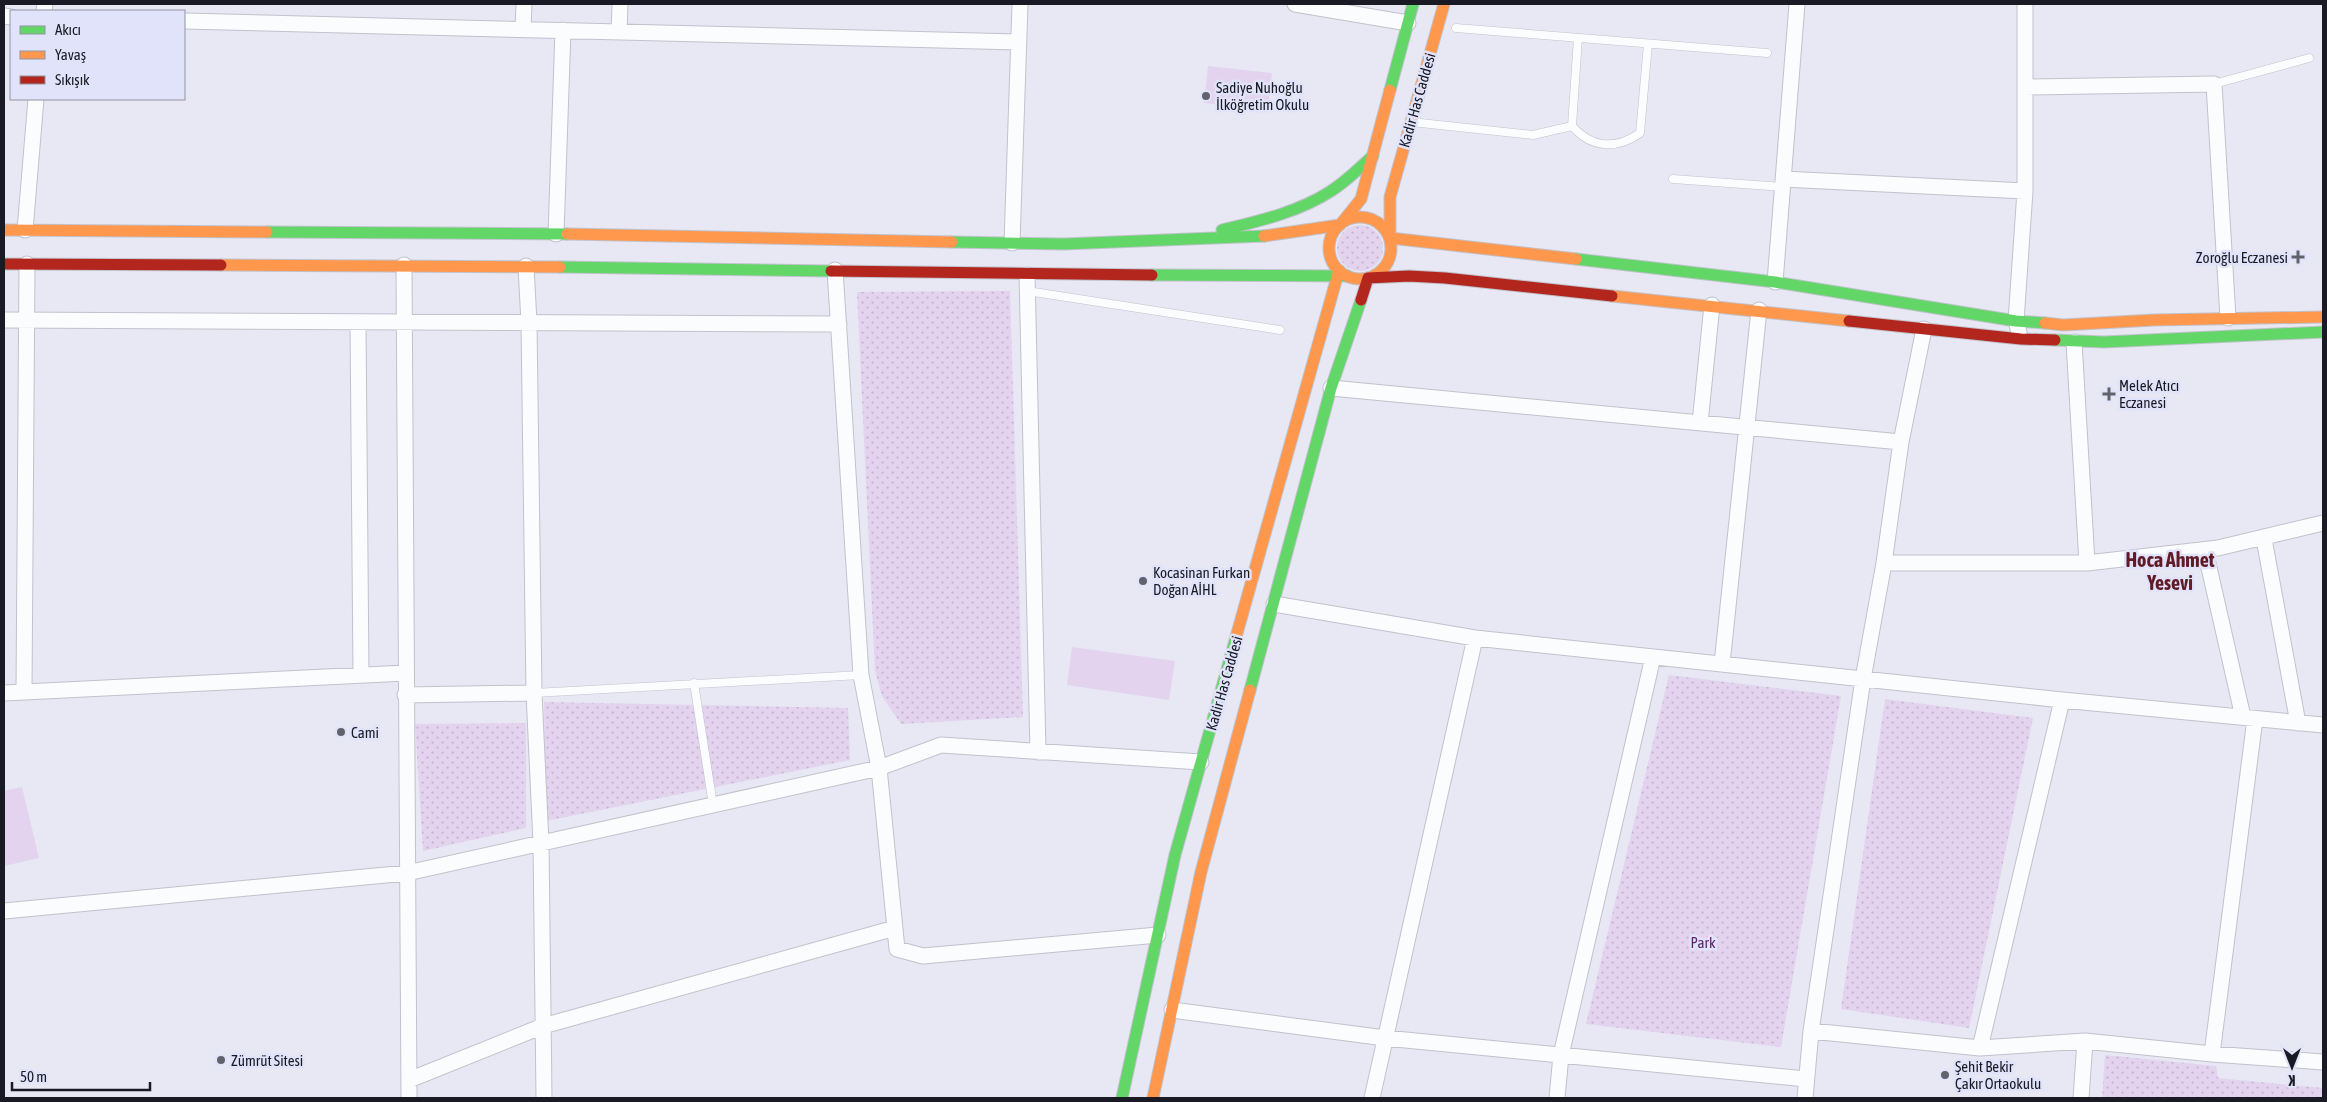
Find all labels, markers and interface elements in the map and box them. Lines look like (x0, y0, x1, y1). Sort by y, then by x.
legend (10, 10, 185, 100)
text: Akıcı (55, 21, 81, 38)
text: Yavaş (55, 46, 86, 63)
street label: Kadir Has Caddesi (1395, 51, 1439, 149)
text: Sıkışık (55, 71, 90, 88)
place label: Sadiye Nuhoğlu İlköğretim Okulu (1216, 79, 1309, 113)
marker: Sadiye Nuhoğlu İlköğretim Okulu (1200, 90, 1212, 102)
place label: Zoroğlu Eczanesi (2196, 249, 2288, 266)
marker: Zoroğlu Eczanesi (2292, 251, 2304, 263)
place label: Melek Atıcı Eczanesi (2119, 377, 2179, 411)
marker: Melek Atıcı Eczanesi (2103, 388, 2115, 400)
district label: Hoca Ahmet Yesevi (2125, 548, 2215, 594)
place label: Kocasinan Furkan Doğan AİHL (1153, 564, 1250, 598)
marker: Kocasinan Furkan Doğan AİHL (1137, 575, 1149, 587)
street label: Kadir Has Caddesi (1202, 634, 1246, 732)
place label: Cami (351, 724, 379, 741)
marker: Cami (335, 726, 347, 738)
park label: Park (1690, 934, 1716, 951)
north arrow (2267, 1042, 2317, 1092)
place label: Zümrüt Sitesi (231, 1052, 303, 1069)
marker: Zümrüt Sitesi (215, 1054, 227, 1066)
place label: Şehit Bekir Çakır Ortaokulu (1955, 1058, 2041, 1092)
scale bar (12, 1060, 150, 1092)
text: 50 m (20, 1068, 47, 1085)
marker: Şehit Bekir Çakır Ortaokulu (1939, 1069, 1951, 1081)
text: K (2288, 1072, 2295, 1088)

